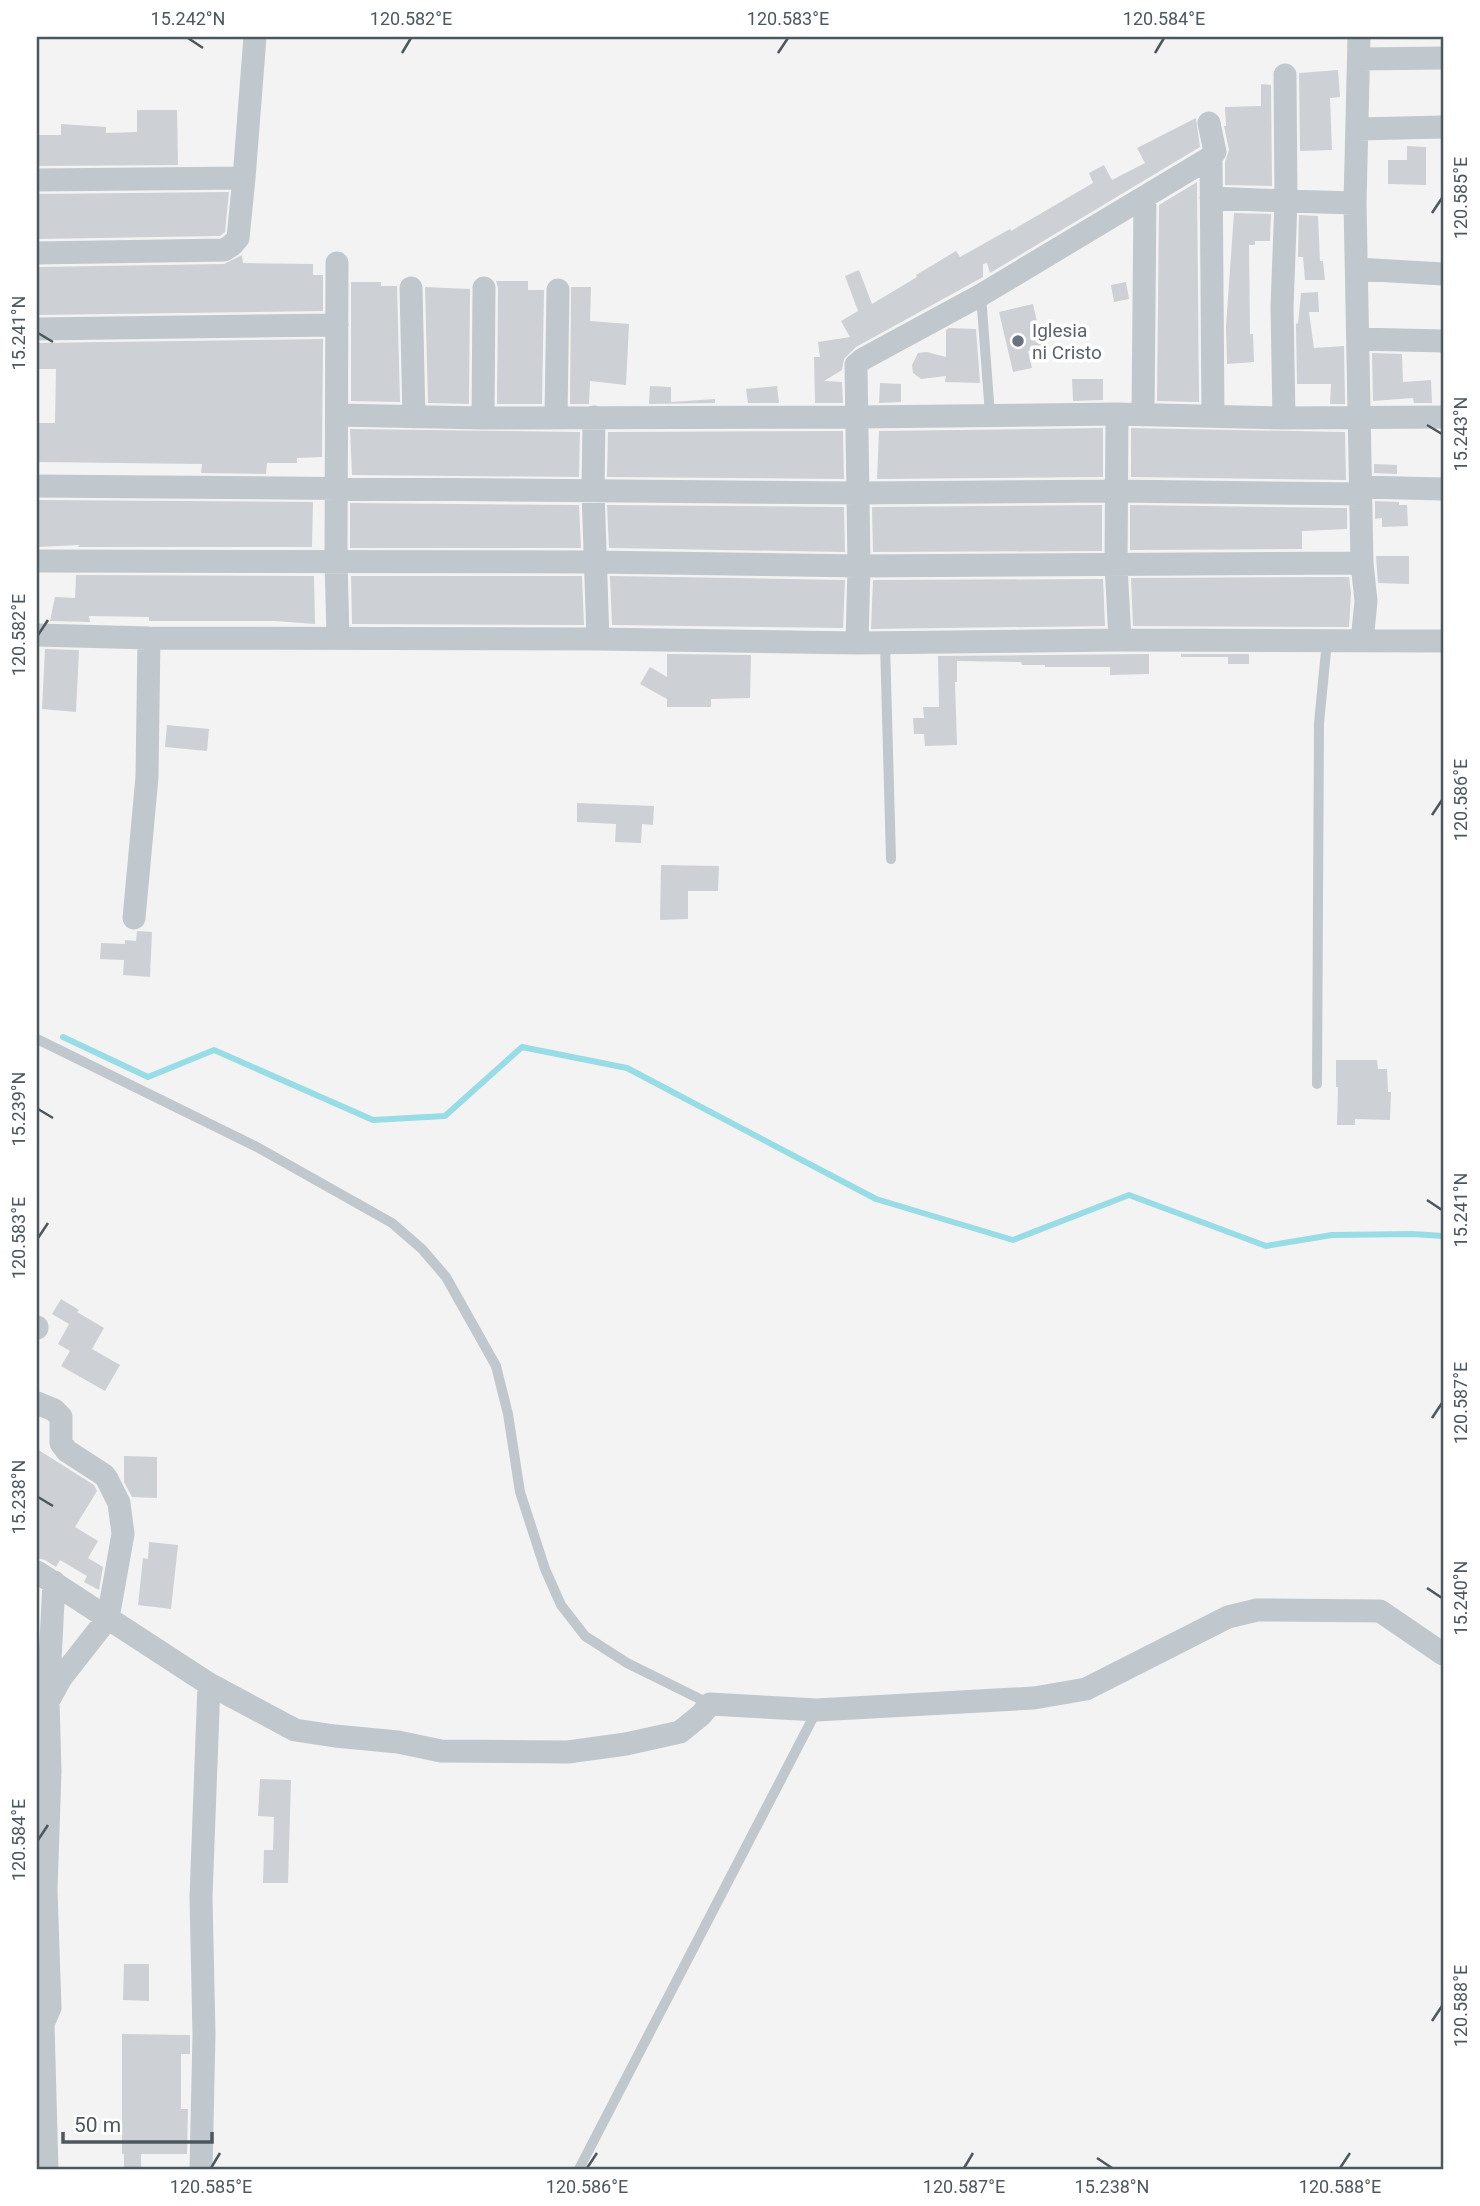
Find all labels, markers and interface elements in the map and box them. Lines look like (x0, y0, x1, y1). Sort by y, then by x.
text: 15.242°N (151, 8, 225, 29)
text: 120.582°E (370, 8, 452, 29)
text: 120.583°E (747, 8, 829, 29)
text: 120.584°E (1123, 8, 1205, 29)
text: 120.585°E (1450, 157, 1471, 239)
text: 15.241°N (8, 296, 29, 370)
place label: Iglesia ni Cristo (1032, 319, 1102, 364)
marker: Iglesia ni Cristo (1010, 333, 1026, 349)
text: 15.243°N (1450, 397, 1471, 471)
text: 120.582°E (8, 594, 29, 676)
text: 120.586°E (1450, 759, 1471, 841)
text: 15.239°N (8, 1072, 29, 1146)
text: 15.241°N (1450, 1173, 1471, 1247)
text: 120.583°E (8, 1197, 29, 1279)
text: 120.587°E (1450, 1362, 1471, 1444)
text: 15.238°N (8, 1460, 29, 1534)
text: 15.240°N (1450, 1561, 1471, 1635)
text: 120.584°E (8, 1799, 29, 1881)
text: 120.588°E (1450, 1965, 1471, 2047)
scale bar (63, 2101, 212, 2145)
text: 50 m (74, 2113, 121, 2137)
text: 120.585°E (170, 2176, 252, 2197)
text: 120.586°E (546, 2176, 628, 2197)
text: 120.587°E (923, 2176, 1005, 2197)
text: 15.238°N (1075, 2176, 1149, 2197)
text: 120.588°E (1299, 2176, 1381, 2197)

